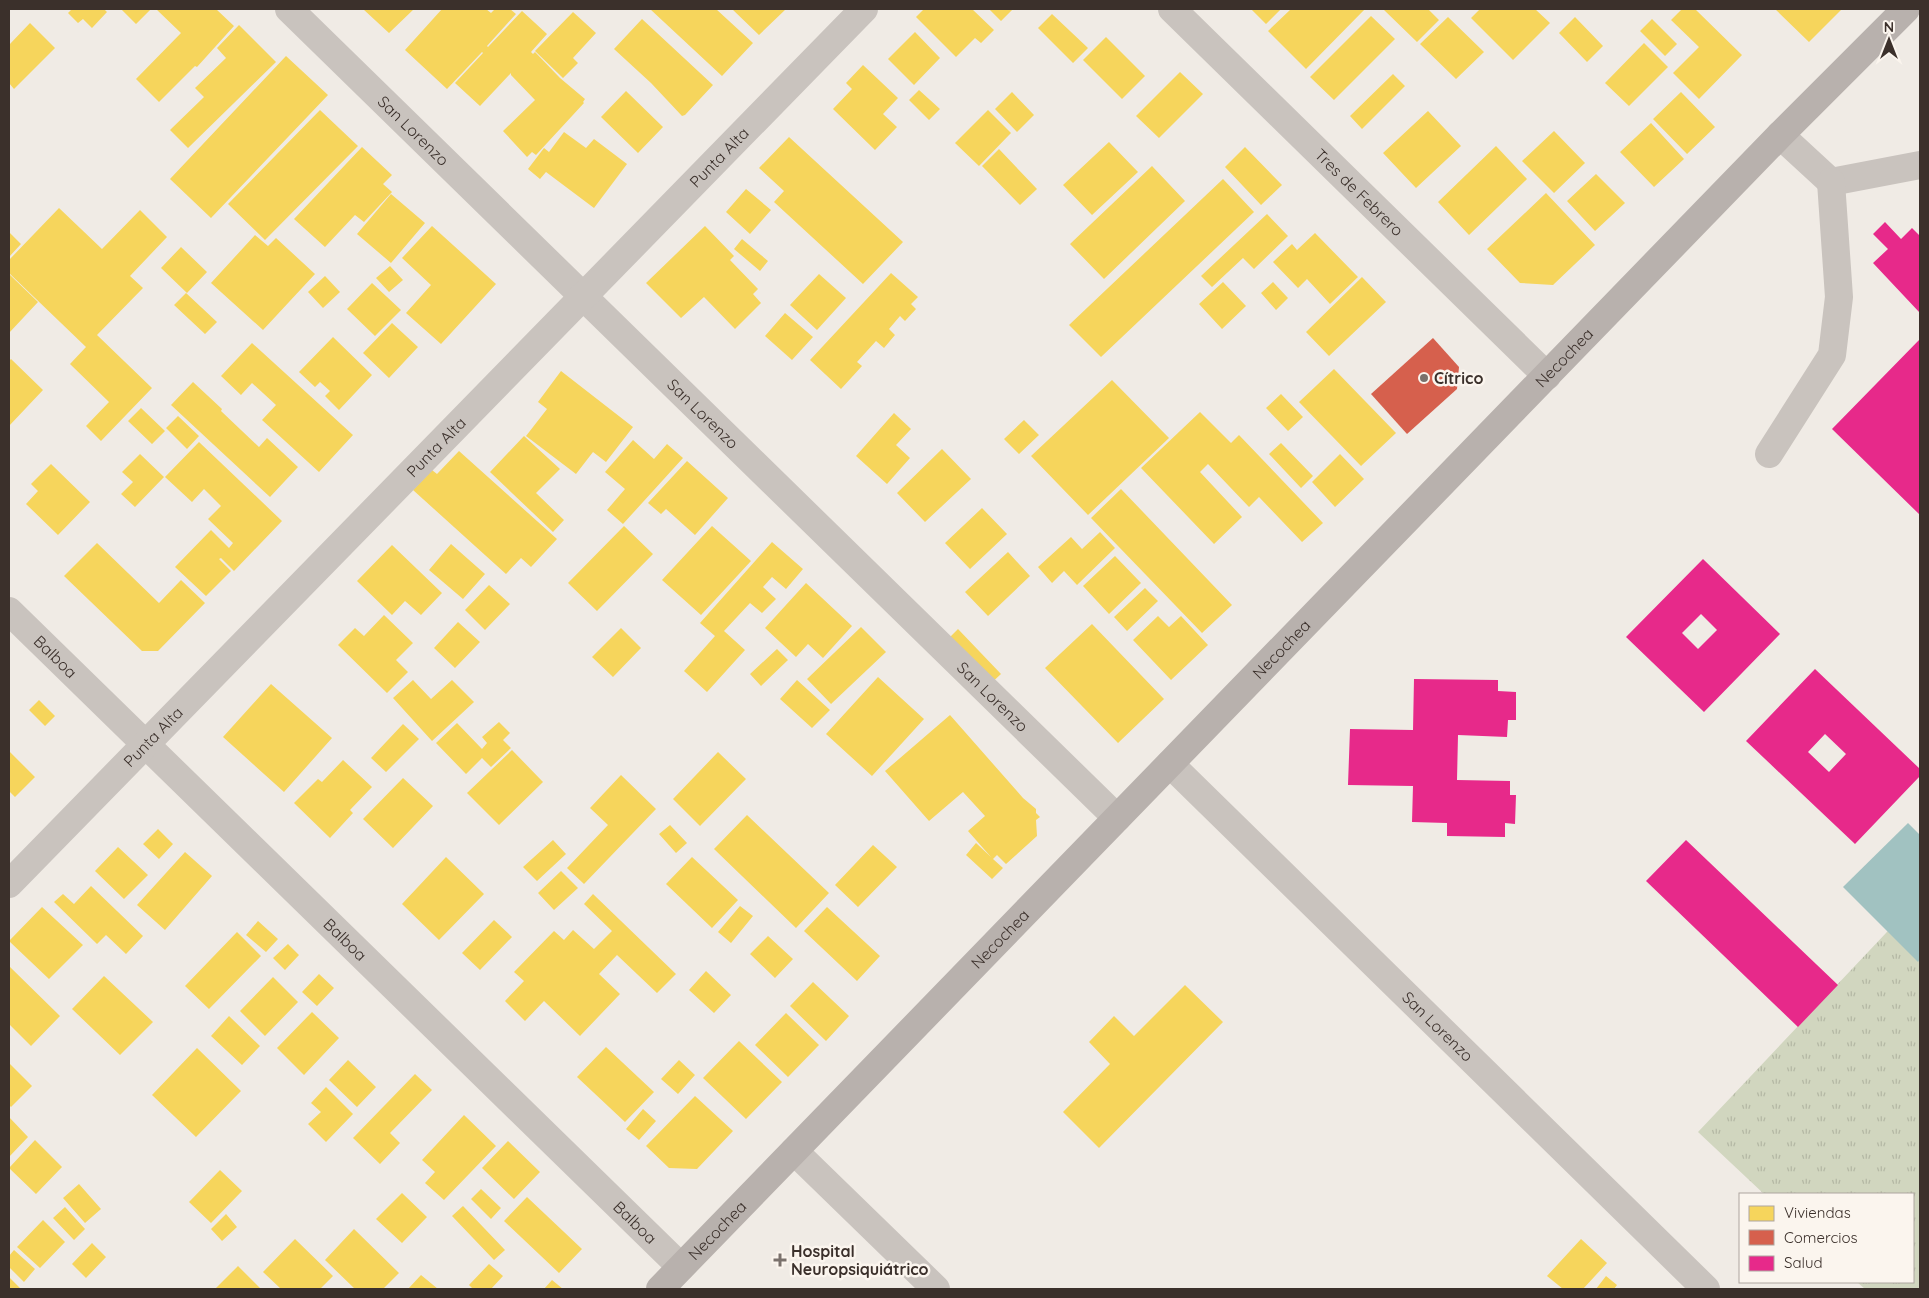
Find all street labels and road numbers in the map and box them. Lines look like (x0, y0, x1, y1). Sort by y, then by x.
street label: San Lorenzo (374, 91, 453, 170)
street label: Punta Alta (685, 123, 753, 192)
street label: Tres de Febrero (1311, 144, 1408, 240)
street label: Necochea (1531, 324, 1597, 391)
street label: San Lorenzo (663, 374, 743, 453)
street label: Punta Alta (402, 413, 470, 481)
street label: Necochea (1248, 615, 1314, 683)
street label: Balboa (30, 631, 81, 682)
street label: San Lorenzo (953, 657, 1033, 736)
street label: Punta Alta (119, 702, 187, 771)
street label: Necochea (967, 905, 1033, 973)
street label: Balboa (319, 914, 371, 965)
street label: San Lorenzo (1398, 987, 1478, 1066)
street label: Necochea (684, 1196, 750, 1264)
street label: Balboa (609, 1197, 661, 1248)

